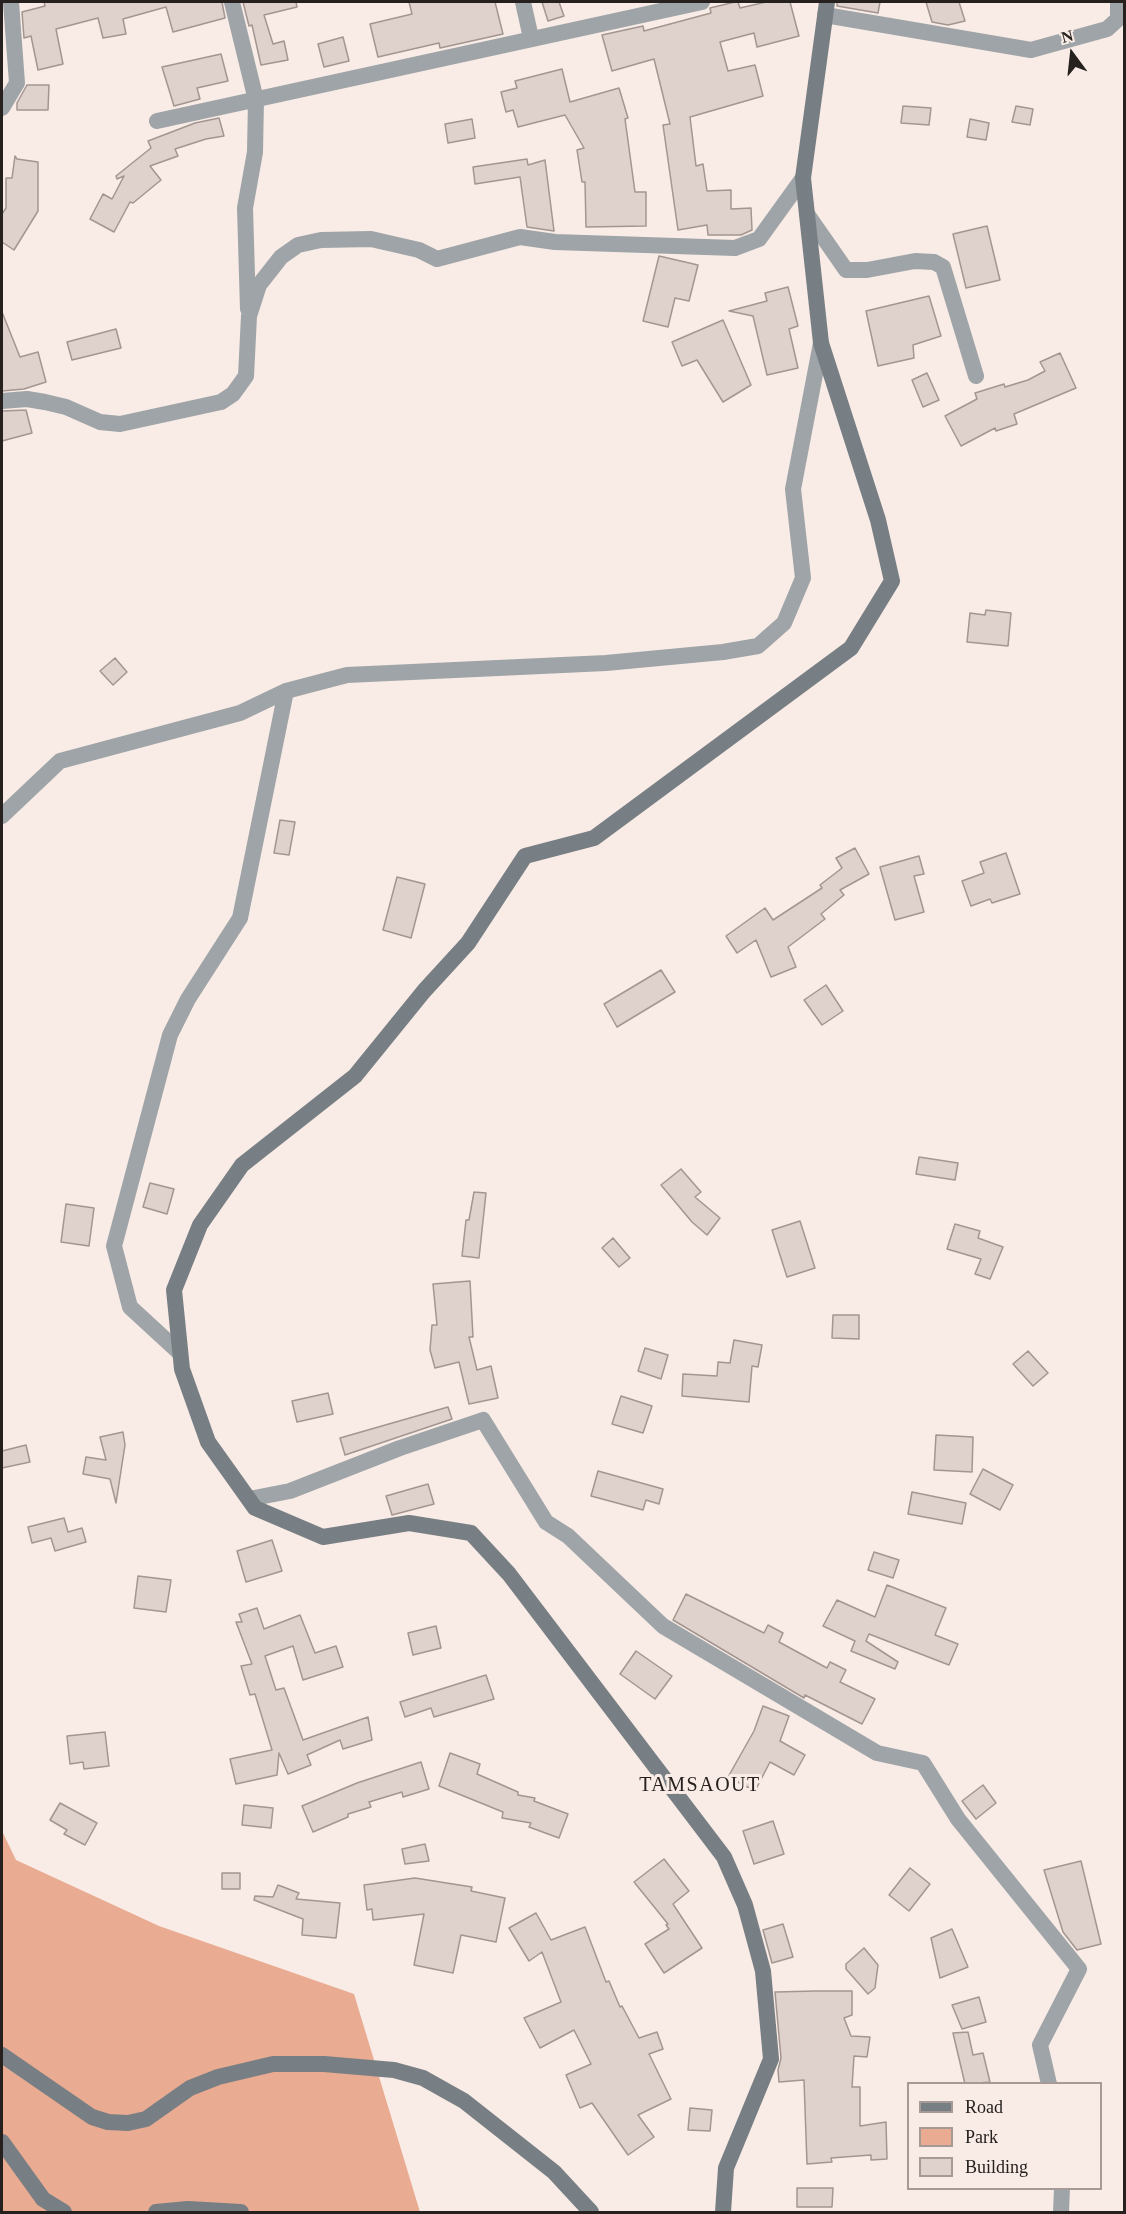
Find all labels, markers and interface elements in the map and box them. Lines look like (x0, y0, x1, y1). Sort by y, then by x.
north arrow (1042, 24, 1102, 84)
text: N (1059, 26, 1075, 46)
district label: TAMSAOUT (639, 1774, 761, 1798)
legend (907, 2082, 1102, 2190)
text: Road (965, 2097, 1003, 2117)
text: Park (965, 2127, 998, 2147)
text: Building (965, 2157, 1028, 2177)

